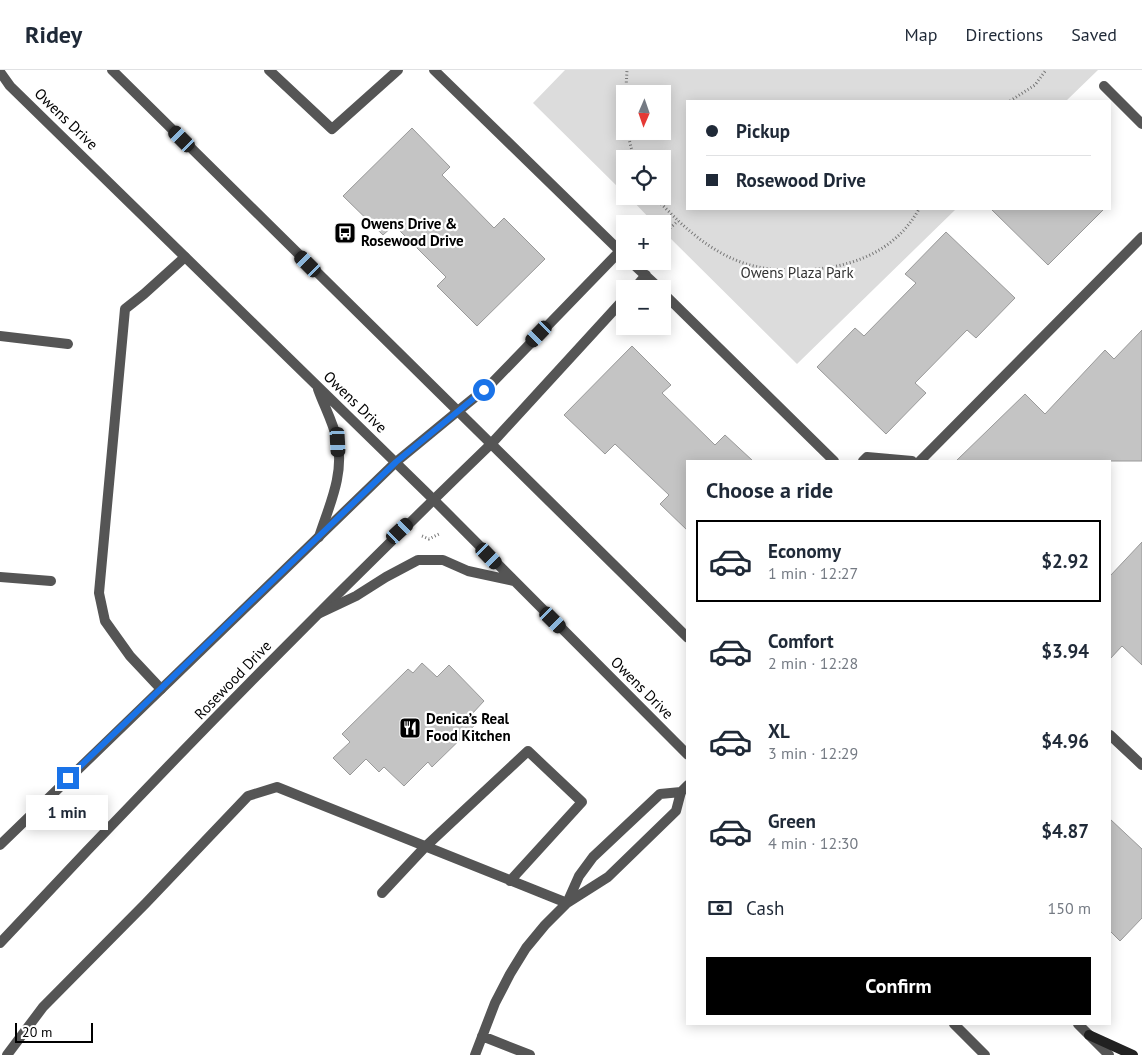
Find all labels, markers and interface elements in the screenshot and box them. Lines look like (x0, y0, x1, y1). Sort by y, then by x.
text: Ridey (25, 19, 82, 50)
text: Map (905, 23, 937, 46)
text: Directions (965, 23, 1043, 46)
text: Saved (1071, 23, 1117, 46)
street label: Owens Drive (31, 84, 102, 154)
north arrow (616, 85, 671, 140)
map controls (616, 85, 671, 335)
text: Pickup (736, 119, 790, 143)
car (166, 123, 197, 155)
button: locate (616, 150, 671, 205)
text: Rosewood Drive (736, 168, 866, 192)
place label: Owens Drive & Rosewood Drive (361, 214, 464, 250)
button: + (616, 215, 671, 270)
bus stop icon: Owens Drive & Rosewood Drive (333, 221, 357, 245)
car (292, 248, 323, 280)
park label: Owens Plaza Park (740, 263, 854, 282)
button: − (616, 280, 671, 335)
car (523, 318, 554, 350)
street label: Owens Drive (320, 367, 391, 437)
route start (473, 379, 495, 401)
car (329, 427, 346, 457)
text: Choose a ride (706, 476, 833, 504)
car (383, 515, 416, 547)
icon: car (708, 539, 753, 584)
text: Economy (768, 539, 841, 563)
car (473, 540, 504, 572)
text: $2.92 (1041, 549, 1089, 573)
text: 1 min · 12:27 (768, 563, 858, 583)
car (537, 604, 568, 636)
icon: car (708, 629, 753, 674)
text: Comfort (768, 629, 834, 653)
street label: Rosewood Drive (190, 636, 275, 723)
text: $3.94 (1041, 639, 1089, 663)
street label: Owens Drive (607, 652, 678, 723)
text: 2 min · 12:28 (768, 653, 858, 673)
place label: Denica’s Real Food Kitchen (426, 709, 511, 745)
restaurant icon: Denica’s Real Food Kitchen (398, 716, 422, 740)
icon: car (708, 719, 753, 764)
text: XL (768, 719, 790, 743)
text: $4.96 (1041, 729, 1089, 753)
text: 3 min · 12:29 (768, 743, 858, 763)
route end (57, 767, 79, 789)
callout: 1 min (27, 796, 109, 830)
text: 1 min (47, 802, 87, 822)
icon: car (708, 809, 753, 854)
text: Green (768, 809, 816, 833)
text: $4.87 (1041, 819, 1089, 843)
text: 4 min · 12:30 (768, 833, 858, 853)
icon: cash (706, 894, 734, 922)
text: Cash (746, 896, 784, 920)
text: 150 m (1048, 898, 1091, 918)
button: Confirm (706, 957, 1091, 1015)
scale bar (15, 1020, 92, 1043)
text: 20 m (22, 1023, 52, 1041)

